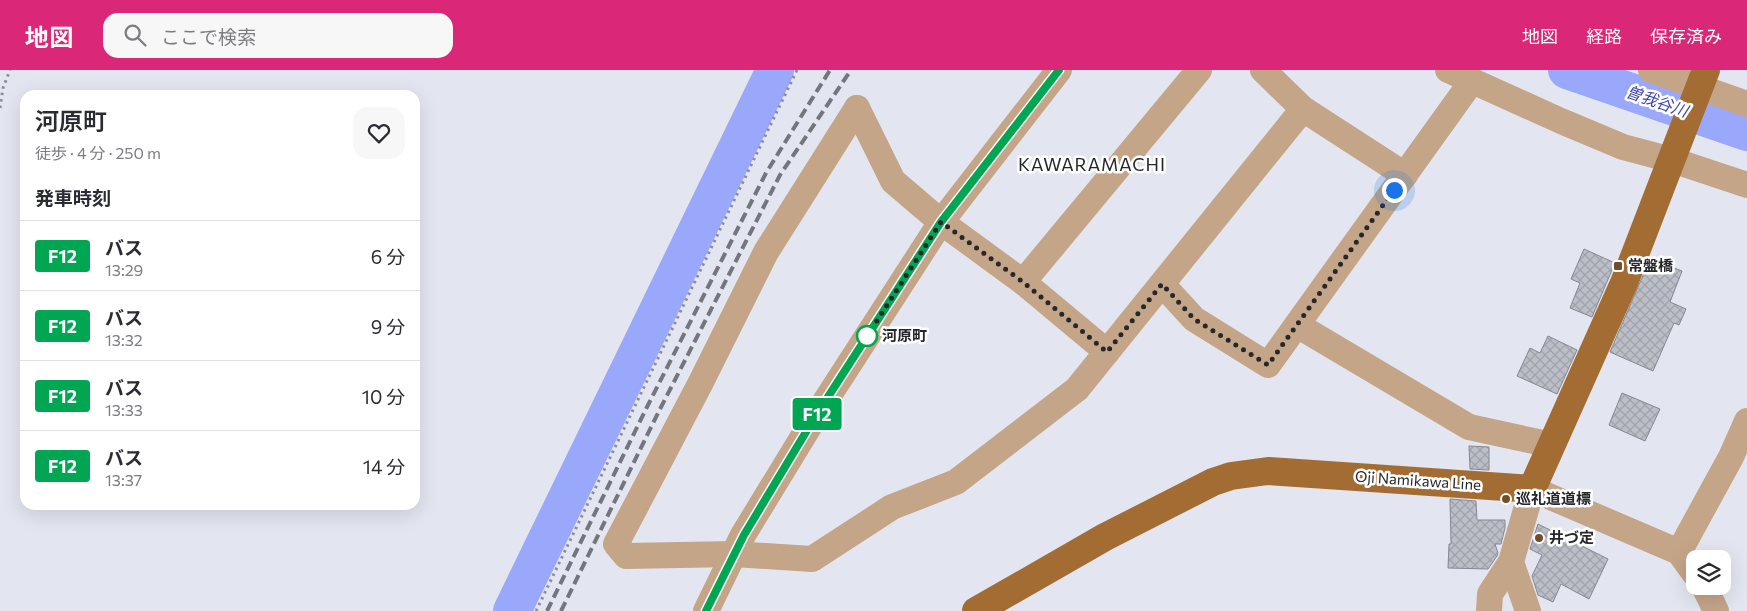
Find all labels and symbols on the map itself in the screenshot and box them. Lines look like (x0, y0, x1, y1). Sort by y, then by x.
water label: 曽我谷川 (1624, 81, 1692, 121)
district label: KAWARAMACHI (1018, 153, 1166, 175)
your location (1382, 178, 1407, 203)
place label: 常盤橋 (1628, 256, 1674, 274)
marker: 常盤橋 (1612, 260, 1624, 272)
marker: 河原町 (856, 325, 878, 347)
place label: 河原町 (882, 326, 927, 344)
line badge: F12 (788, 398, 846, 430)
street label: Oji Namikawa Line (1354, 467, 1482, 493)
place label: 巡礼道道標 (1516, 489, 1591, 507)
marker: 巡礼道道標 (1500, 493, 1512, 505)
place label: 井づ定 (1549, 528, 1594, 546)
marker: 井づ定 (1533, 532, 1545, 544)

